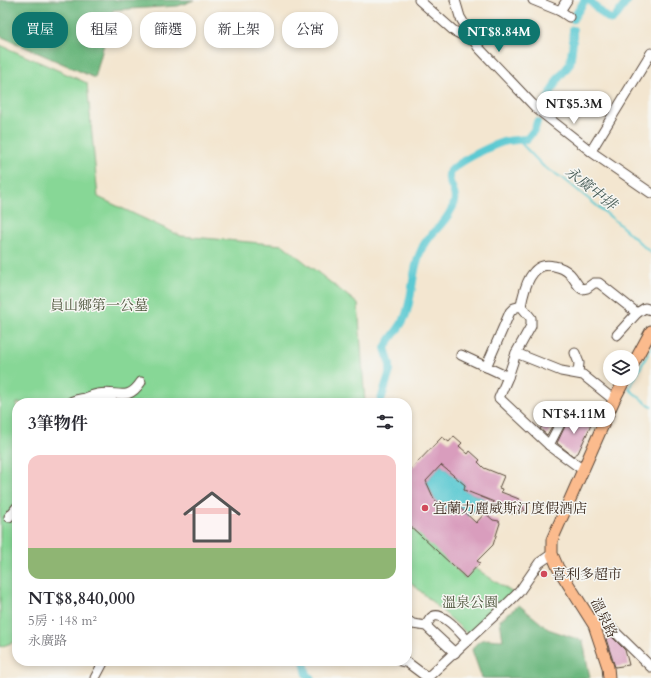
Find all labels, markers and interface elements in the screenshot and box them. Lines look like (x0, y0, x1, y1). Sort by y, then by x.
chip: 買屋 (12, 12, 68, 48)
chip: 租屋 (76, 12, 132, 48)
chip: 篩選 (140, 12, 196, 48)
chip: 新上架 (204, 12, 274, 48)
chip: 公寓 (282, 12, 338, 48)
pin: NT$8.84M (458, 19, 540, 53)
text: NT$8.84M (467, 23, 531, 41)
pin: NT$5.3M (537, 91, 611, 125)
text: NT$5.3M (545, 95, 603, 113)
water label: 永廣中排 (561, 162, 622, 216)
park label: 員山鄉第一公墓 (50, 296, 148, 315)
map controls (603, 350, 639, 386)
button: layers (603, 350, 639, 386)
pin: NT$4.11M (533, 401, 615, 435)
text: NT$4.11M (542, 405, 606, 423)
icon: filters (374, 411, 396, 433)
text: 3筆物件 (28, 412, 88, 435)
icon: home (176, 481, 248, 553)
place label: 宜蘭力麗威斯汀度假酒店 (433, 499, 587, 518)
marker: 宜蘭力麗威斯汀度假酒店 (420, 503, 430, 513)
place label: 喜利多超市 (552, 565, 622, 584)
marker: 喜利多超市 (539, 569, 549, 579)
text: NT$8,840,000 (28, 587, 135, 610)
park label: 溫泉公園 (442, 593, 498, 612)
street label: 溫泉路 (586, 595, 622, 641)
text: 5房 · 148 m² (28, 612, 97, 630)
text: 永廣路 (28, 632, 67, 650)

